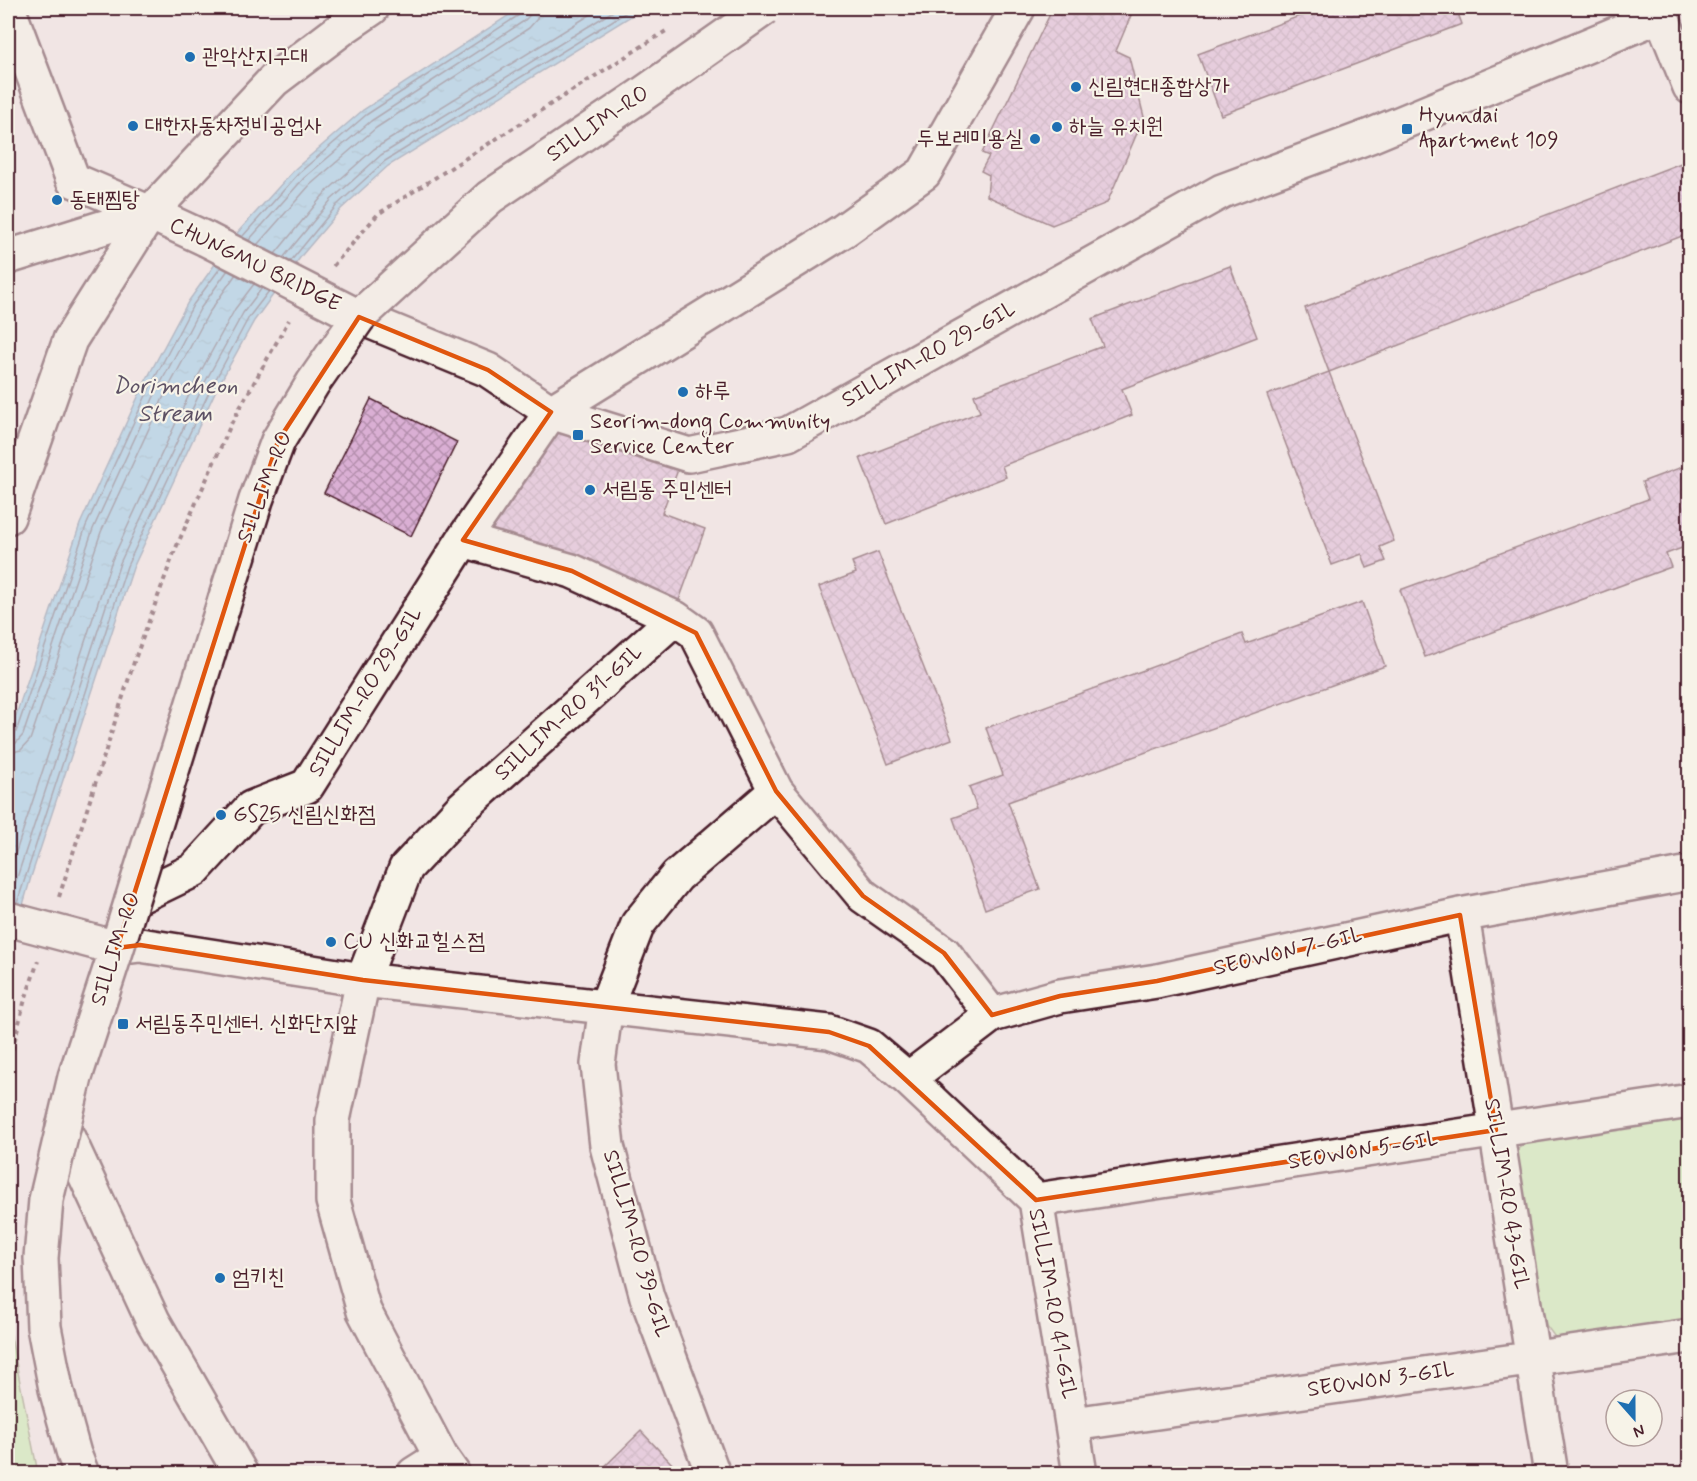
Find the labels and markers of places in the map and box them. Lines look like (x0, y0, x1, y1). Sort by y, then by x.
place label: 관악산지구대 (202, 43, 308, 71)
marker: 관악산지구대 (183, 50, 197, 64)
place label: 신림현대종합상가 (1088, 73, 1230, 101)
marker: 신림현대종합상가 (1069, 80, 1083, 94)
place label: Hyundai Apartment 109 (1419, 102, 1559, 157)
place label: 대한자동차정비공업사 (145, 112, 322, 140)
place label: 하늘 유치원 (1069, 113, 1163, 141)
marker: 대한자동차정비공업사 (126, 119, 140, 133)
marker: 하늘 유치원 (1050, 120, 1064, 134)
marker: Hyundai Apartment 109 (1400, 122, 1414, 136)
place label: 두보레미용실 (917, 125, 1023, 153)
marker: 두보레미용실 (1028, 132, 1042, 146)
place label: 동태찜탕 (69, 186, 140, 214)
marker: 동태찜탕 (50, 193, 64, 207)
place label: 하루 (695, 378, 730, 406)
marker: 하루 (676, 385, 690, 399)
place label: Seorim-dong Community Service Center (590, 408, 830, 461)
marker: Seorim-dong Community Service Center (571, 428, 585, 442)
place label: 서림동 주민센터 (602, 476, 732, 504)
marker: 서림동 주민센터 (583, 483, 597, 497)
place label: GS25 신림신화점 (233, 801, 376, 829)
marker: GS25 신림신화점 (214, 808, 228, 822)
place label: CU 신화교힐스점 (343, 928, 485, 956)
marker: CU 신화교힐스점 (324, 935, 338, 949)
place label: 서림동주민센터. 신화단지앞 (135, 1010, 358, 1038)
marker: 서림동주민센터. 신화단지앞 (116, 1017, 130, 1031)
place label: 엄키친 (232, 1264, 285, 1292)
marker: 엄키친 (213, 1271, 227, 1285)

